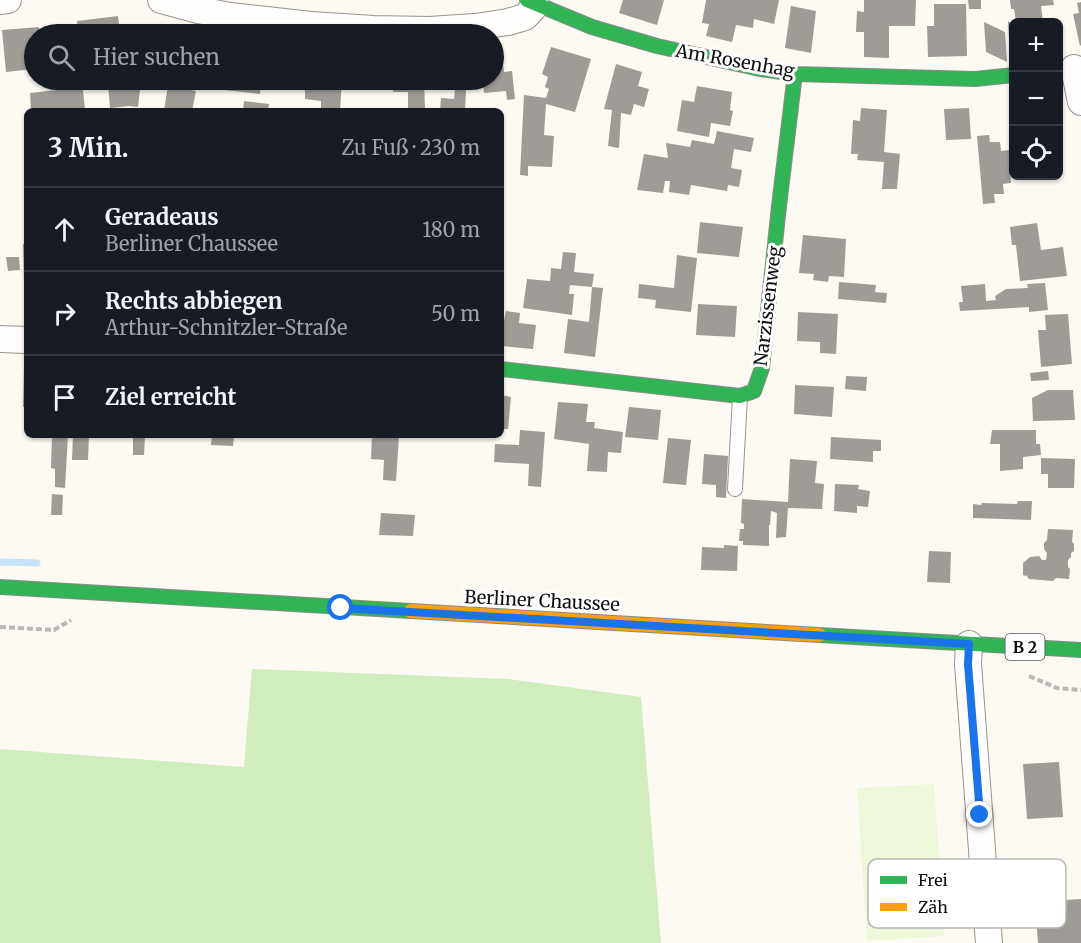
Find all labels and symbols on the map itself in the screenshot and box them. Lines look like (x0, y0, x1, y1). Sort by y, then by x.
street label: Am Rosenhag (673, 39, 796, 82)
street label: Narzissenweg (749, 244, 786, 367)
street label: Berliner Chaussee (464, 585, 620, 616)
route start (327, 594, 353, 620)
road number: B 2 (1006, 634, 1044, 660)
route end (966, 801, 992, 827)
legend (868, 859, 1066, 928)
text: Frei (918, 870, 948, 890)
text: Zäh (918, 897, 948, 917)

